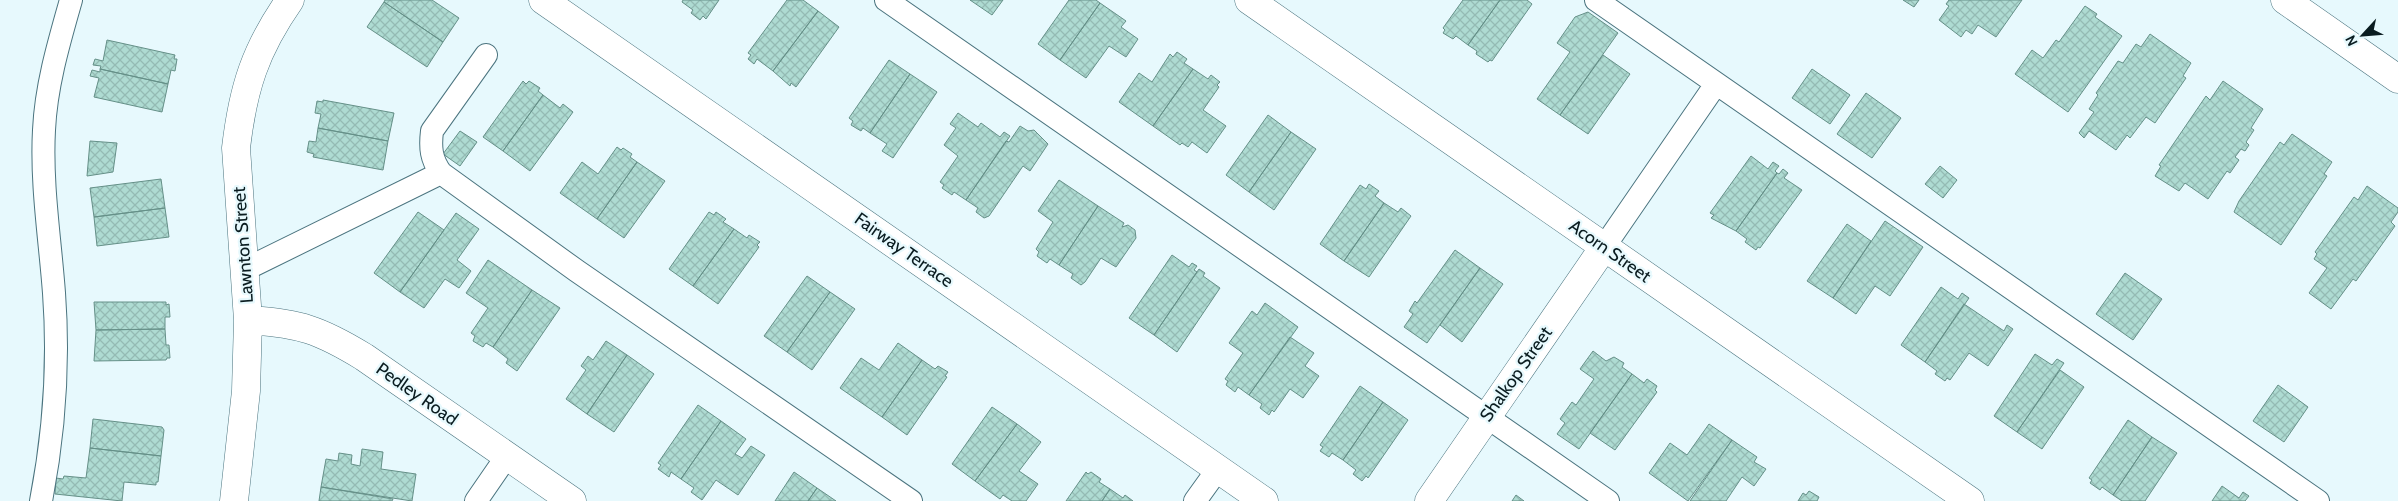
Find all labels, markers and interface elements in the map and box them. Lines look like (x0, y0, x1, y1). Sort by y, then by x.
north arrow (2338, 10, 2388, 60)
text: N (2341, 32, 2362, 49)
street label: Lawnton Street (228, 186, 258, 304)
street label: Fairway Terrace (850, 208, 958, 292)
street label: Acorn Street (1565, 215, 1655, 287)
street label: Shalkop Street (1475, 322, 1557, 426)
street label: Pedley Road (372, 358, 462, 430)

